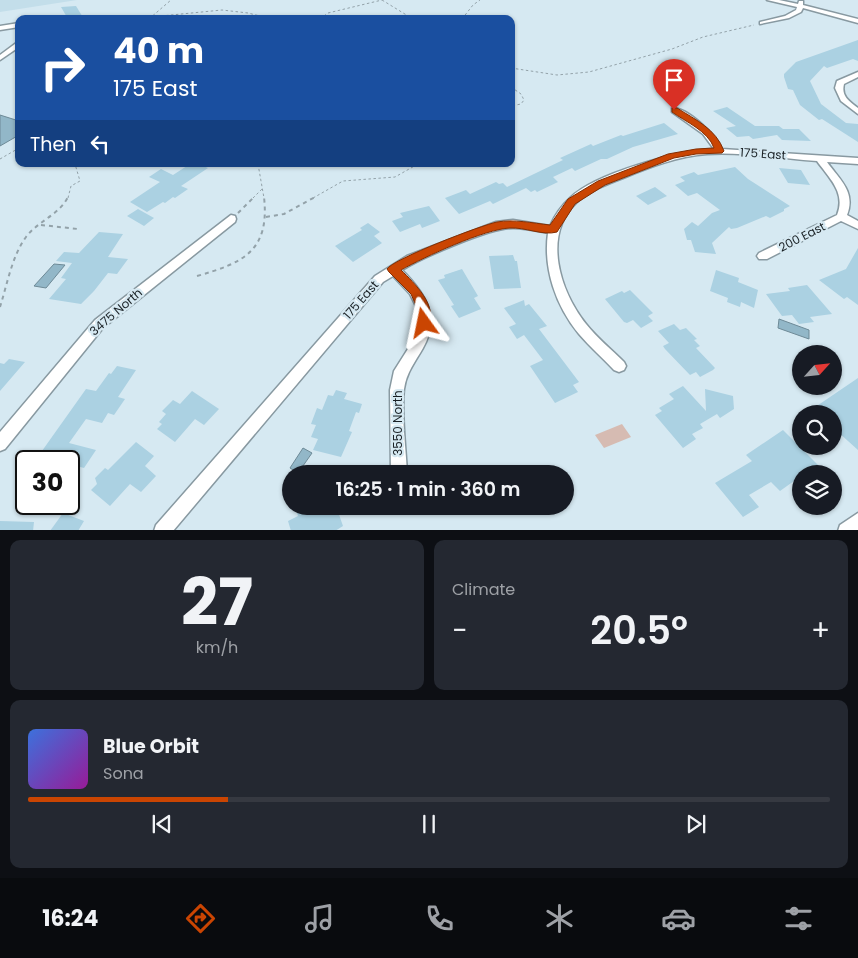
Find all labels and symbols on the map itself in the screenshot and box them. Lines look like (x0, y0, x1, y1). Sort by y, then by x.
pin (653, 59, 695, 110)
street label: 175 East (739, 143, 787, 164)
street label: 200 East (776, 218, 828, 255)
street label: 175 East (339, 277, 382, 323)
street label: 3475 North (86, 284, 146, 339)
position arrow (397, 296, 449, 348)
north arrow (792, 345, 842, 395)
street label: 3550 North (389, 390, 406, 456)
speed limit sign: 30 (15, 450, 80, 515)

